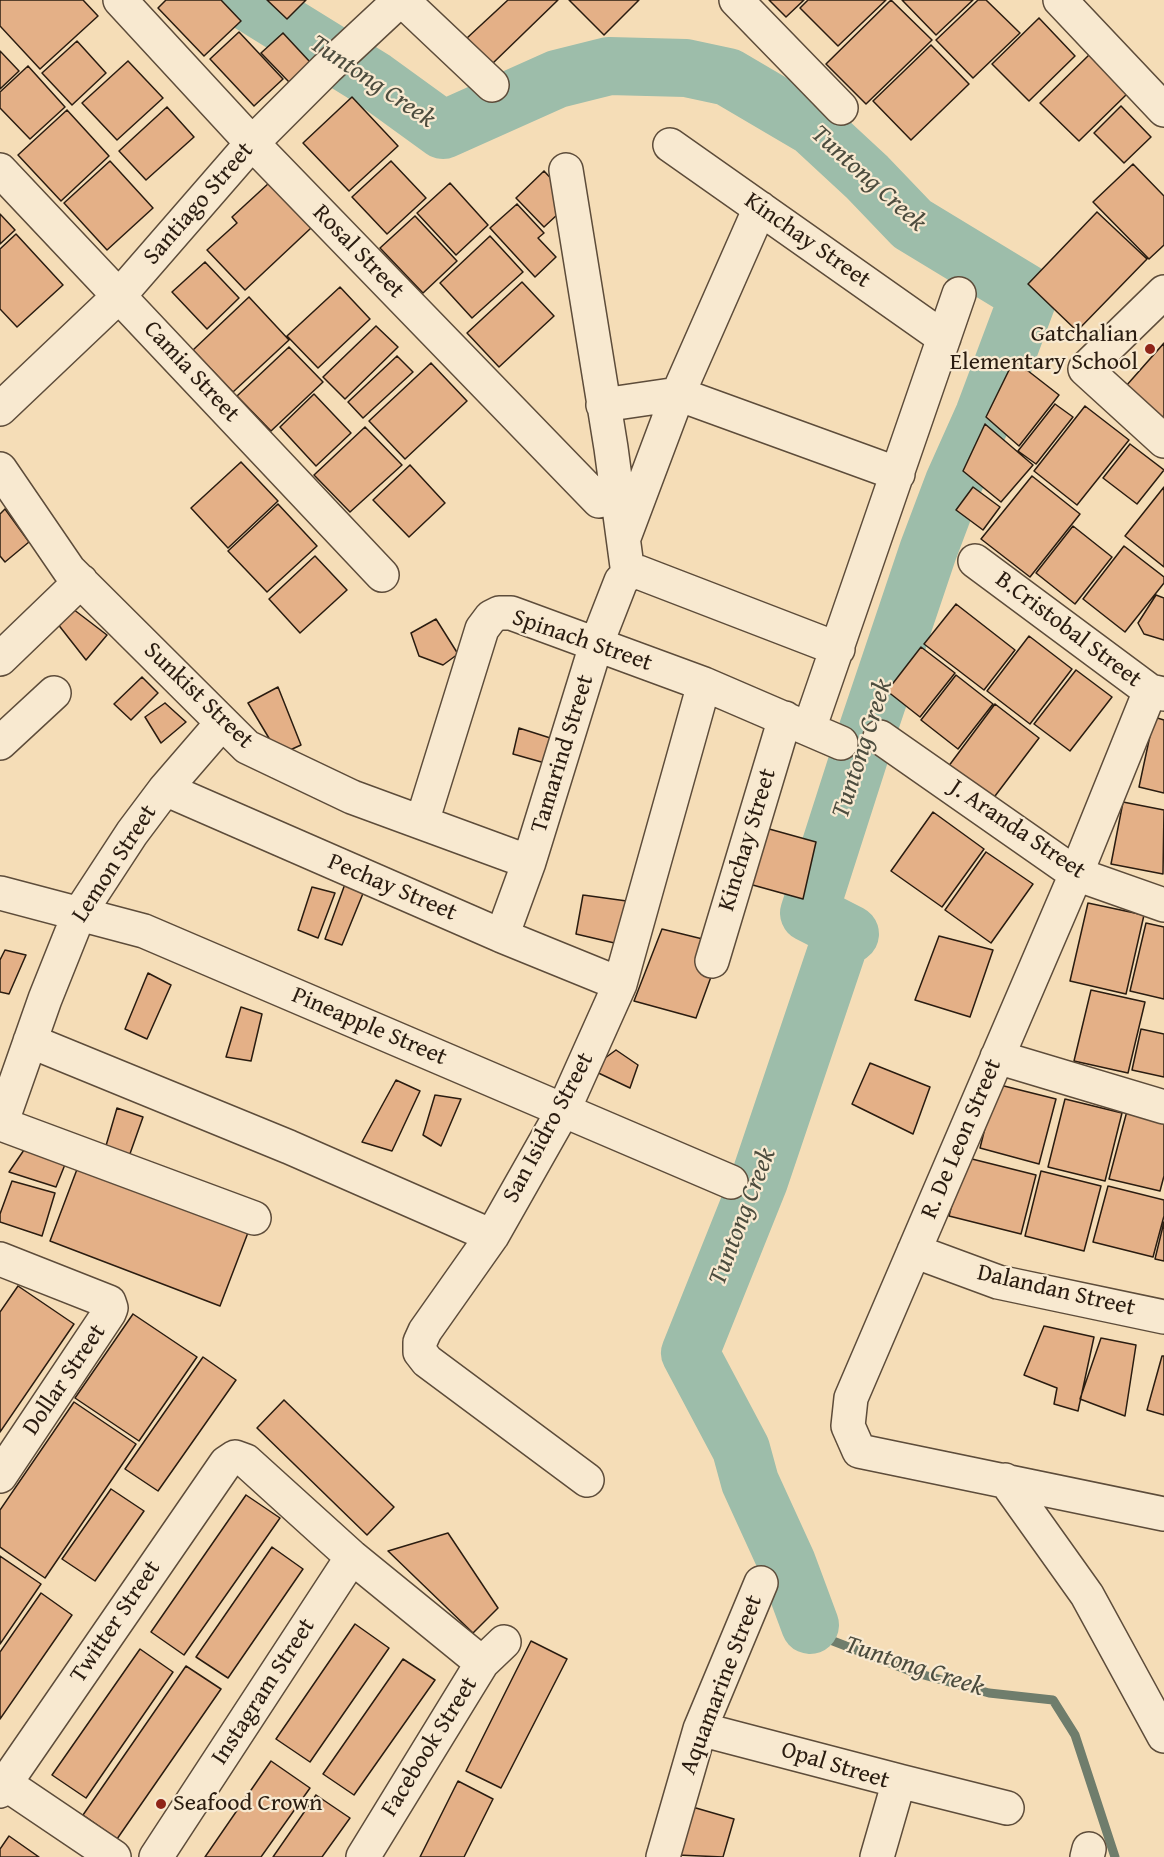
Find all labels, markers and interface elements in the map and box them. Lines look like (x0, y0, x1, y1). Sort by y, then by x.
water label: Tuntong Creek (303, 29, 441, 135)
water label: Tuntong Creek (804, 119, 932, 239)
street label: Santiago Street (138, 137, 260, 271)
street label: Kinchay Street (738, 187, 876, 295)
street label: Rosal Street (306, 199, 410, 305)
street label: Camia Street (137, 315, 245, 429)
place label: Gatchalian Elementary School (950, 321, 1138, 377)
marker: Gatchalian Elementary School (1143, 342, 1157, 356)
street label: B.Cristobal Street (989, 566, 1147, 694)
street label: Spinach Street (508, 604, 656, 678)
street label: Sunkist Street (137, 637, 259, 755)
street label: Tamarind Street (525, 672, 601, 836)
water label: Tuntong Creek (826, 676, 900, 822)
street label: Kinchay Street (713, 765, 783, 915)
street label: J. Aranda Street (944, 774, 1090, 886)
street label: Lemon Street (66, 800, 164, 928)
street label: Pechay Street (323, 848, 461, 928)
street label: Pineapple Street (287, 981, 451, 1073)
street label: San Isidro Street (497, 1048, 601, 1208)
street label: R. De Leon Street (915, 1055, 1009, 1223)
water label: Tuntong Creek (703, 1144, 783, 1290)
street label: Dalandan Street (974, 1259, 1138, 1323)
street label: Dollar Street (17, 1319, 113, 1441)
street label: Twitter Street (65, 1555, 167, 1689)
street label: Aquamarine Street (675, 1591, 769, 1779)
street label: Instagram Street (206, 1613, 322, 1771)
water label: Tuntong Creek (841, 1630, 987, 1704)
street label: Facebook Street (376, 1672, 484, 1822)
street label: Opal Street (777, 1736, 893, 1796)
place label: Seafood Crown (173, 1790, 323, 1818)
marker: Seafood Crown (154, 1797, 168, 1811)

